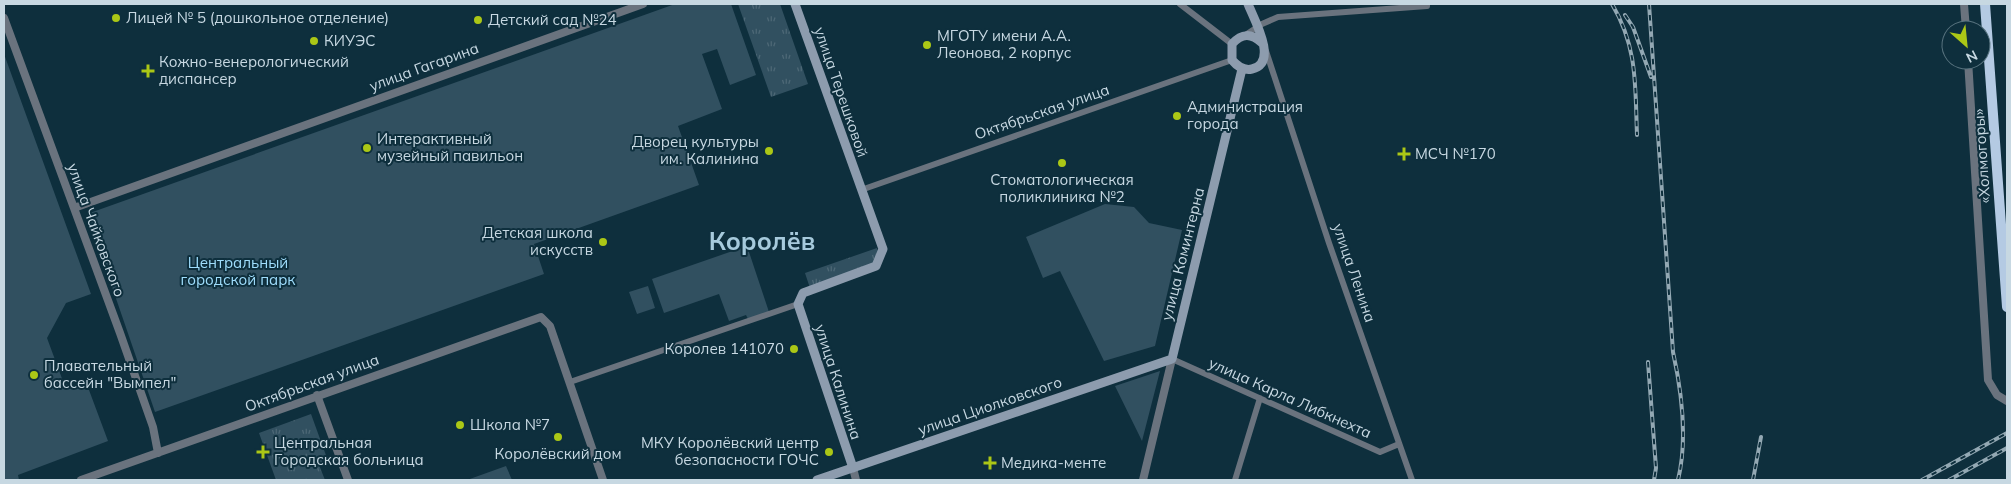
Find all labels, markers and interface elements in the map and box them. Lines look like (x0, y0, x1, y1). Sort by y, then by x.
place label: Лицей № 5 (дошкольное отделение) (126, 8, 389, 27)
place label: Детский сад №24 (488, 10, 617, 29)
marker: Лицей № 5 (дошкольное отделение) (110, 12, 122, 24)
marker: Детский сад №24 (472, 14, 484, 26)
north arrow (1941, 20, 1991, 70)
street label: улица Терешковой (810, 24, 873, 159)
place label: МГОТУ имени А.А. Леонова, 2 корпус (937, 26, 1071, 62)
place label: КИУЭС (324, 31, 376, 50)
marker: КИУЭС (308, 35, 320, 47)
street label: улица Гагарина (366, 38, 481, 95)
marker: МГОТУ имени А.А. Леонова, 2 корпус (921, 39, 933, 51)
text: N (1963, 46, 1981, 67)
place label: Кожно-венерологический диспансер (159, 52, 349, 88)
marker: Кожно-венерологический диспансер (141, 64, 155, 78)
street label: Октябрьская улица (972, 80, 1112, 144)
place label: Администрация города (1187, 97, 1303, 133)
street label: «Холмогоры» (1969, 108, 1994, 204)
marker: Администрация города (1171, 110, 1183, 122)
place label: Интерактивный музейный павильон (377, 129, 523, 165)
place label: Дворец культуры им. Калинина (632, 132, 759, 168)
marker: Интерактивный музейный павильон (361, 142, 373, 154)
place label: МСЧ №170 (1415, 144, 1496, 163)
marker: Дворец культуры им. Калинина (763, 145, 775, 157)
marker: МСЧ №170 (1397, 147, 1411, 161)
marker: Стоматологическая поликлиника №2 (1056, 157, 1068, 169)
street label: улица Чайковского (63, 160, 130, 299)
place label: Стоматологическая поликлиника №2 (990, 170, 1134, 206)
street label: улица Коминтерна (1157, 185, 1208, 322)
street label: улица Ленина (1329, 221, 1380, 325)
place label: Детская школа искусств (482, 223, 593, 259)
district label: Королёв (709, 225, 815, 256)
marker: Детская школа искусств (597, 236, 609, 248)
park label: Центральный городской парк (181, 253, 296, 289)
street label: улица Калинина (811, 322, 866, 442)
place label: Королев 141070 (664, 339, 784, 358)
marker: Королев 141070 (788, 343, 800, 355)
street label: Октябрьская улица (242, 349, 382, 416)
street label: улица Карла Либкнехта (1206, 353, 1374, 442)
place label: Плавательный бассейн "Вымпел" (44, 356, 176, 392)
marker: Плавательный бассейн "Вымпел" (28, 369, 40, 381)
street label: улица Циолковского (915, 372, 1064, 439)
place label: Школа №7 (470, 415, 550, 434)
marker: Школа №7 (454, 419, 466, 431)
marker: Королёвский дом (552, 431, 564, 443)
place label: Центральная Городская больница (274, 433, 424, 469)
place label: МКУ Королёвский центр безопасности ГОЧС (641, 433, 819, 469)
place label: Королёвский дом (494, 444, 622, 463)
marker: Центральная Городская больница (256, 445, 270, 459)
marker: МКУ Королёвский центр безопасности ГОЧС (823, 446, 835, 458)
place label: Медика-менте (1001, 453, 1106, 472)
marker: Медика-менте (983, 456, 997, 470)

